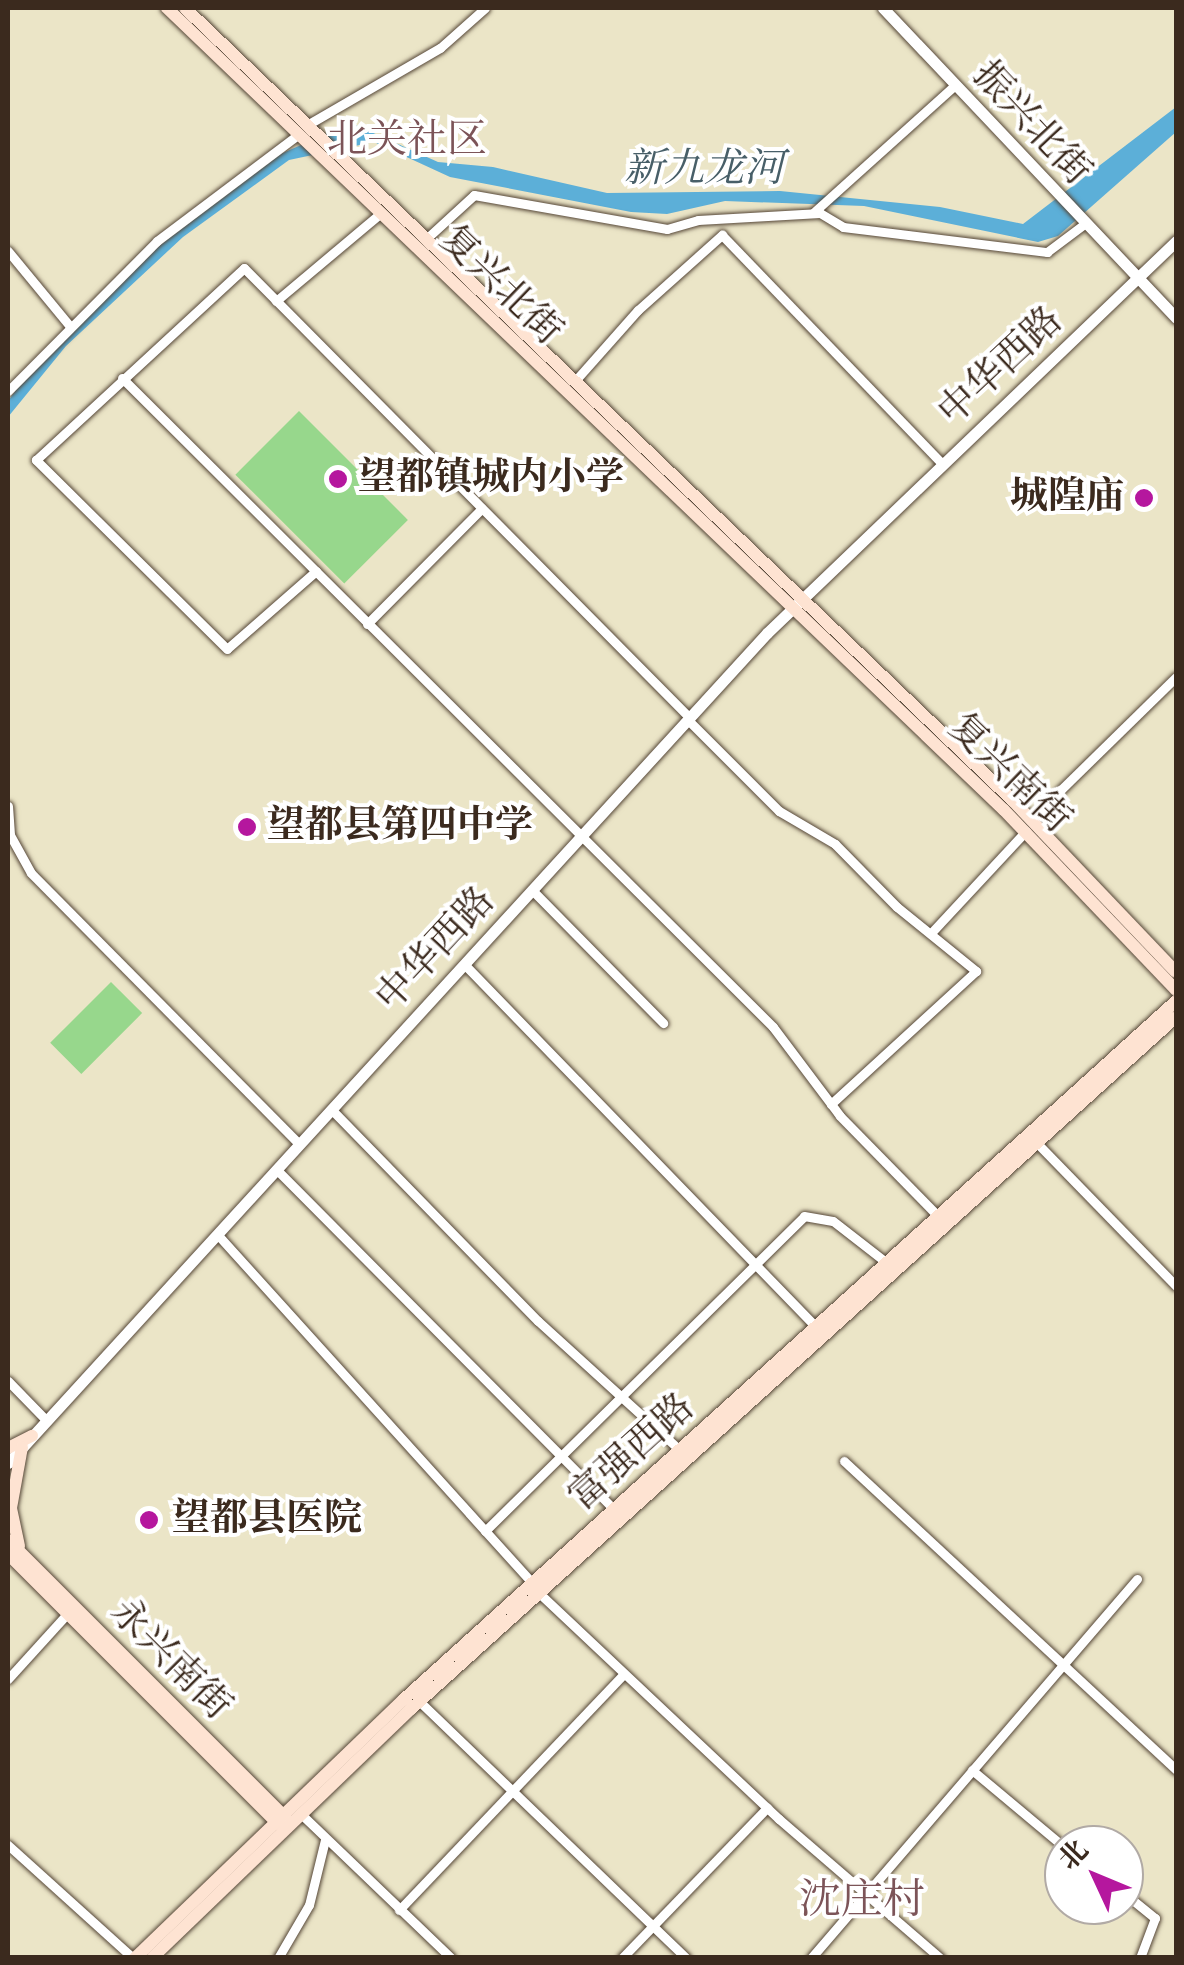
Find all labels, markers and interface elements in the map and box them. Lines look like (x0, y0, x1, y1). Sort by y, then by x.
street label: 振兴北街 (962, 53, 1100, 195)
district label: 北关社区 (327, 117, 487, 165)
water label: 新九龙河 (624, 146, 784, 194)
street label: 复兴北街 (429, 217, 571, 355)
street label: 中华西路 (930, 298, 1072, 436)
place label: 望都镇城内小学 (358, 456, 624, 502)
marker: 望都镇城内小学 (327, 468, 349, 490)
place label: 城隍庙 (1010, 475, 1124, 521)
marker: 城隍庙 (1133, 487, 1155, 509)
street label: 复兴南街 (938, 705, 1080, 843)
place label: 望都县第四中学 (267, 804, 533, 850)
marker: 望都县第四中学 (236, 816, 258, 838)
street label: 中华西路 (367, 879, 505, 1021)
street label: 富强西路 (560, 1385, 704, 1521)
place label: 望都县医院 (172, 1497, 362, 1543)
marker: 望都县医院 (136, 1507, 162, 1533)
street label: 永兴南街 (100, 1590, 240, 1730)
north arrow (1044, 1825, 1144, 1925)
text: 北 (1051, 1833, 1096, 1877)
district label: 沈庄村 (799, 1876, 925, 1926)

